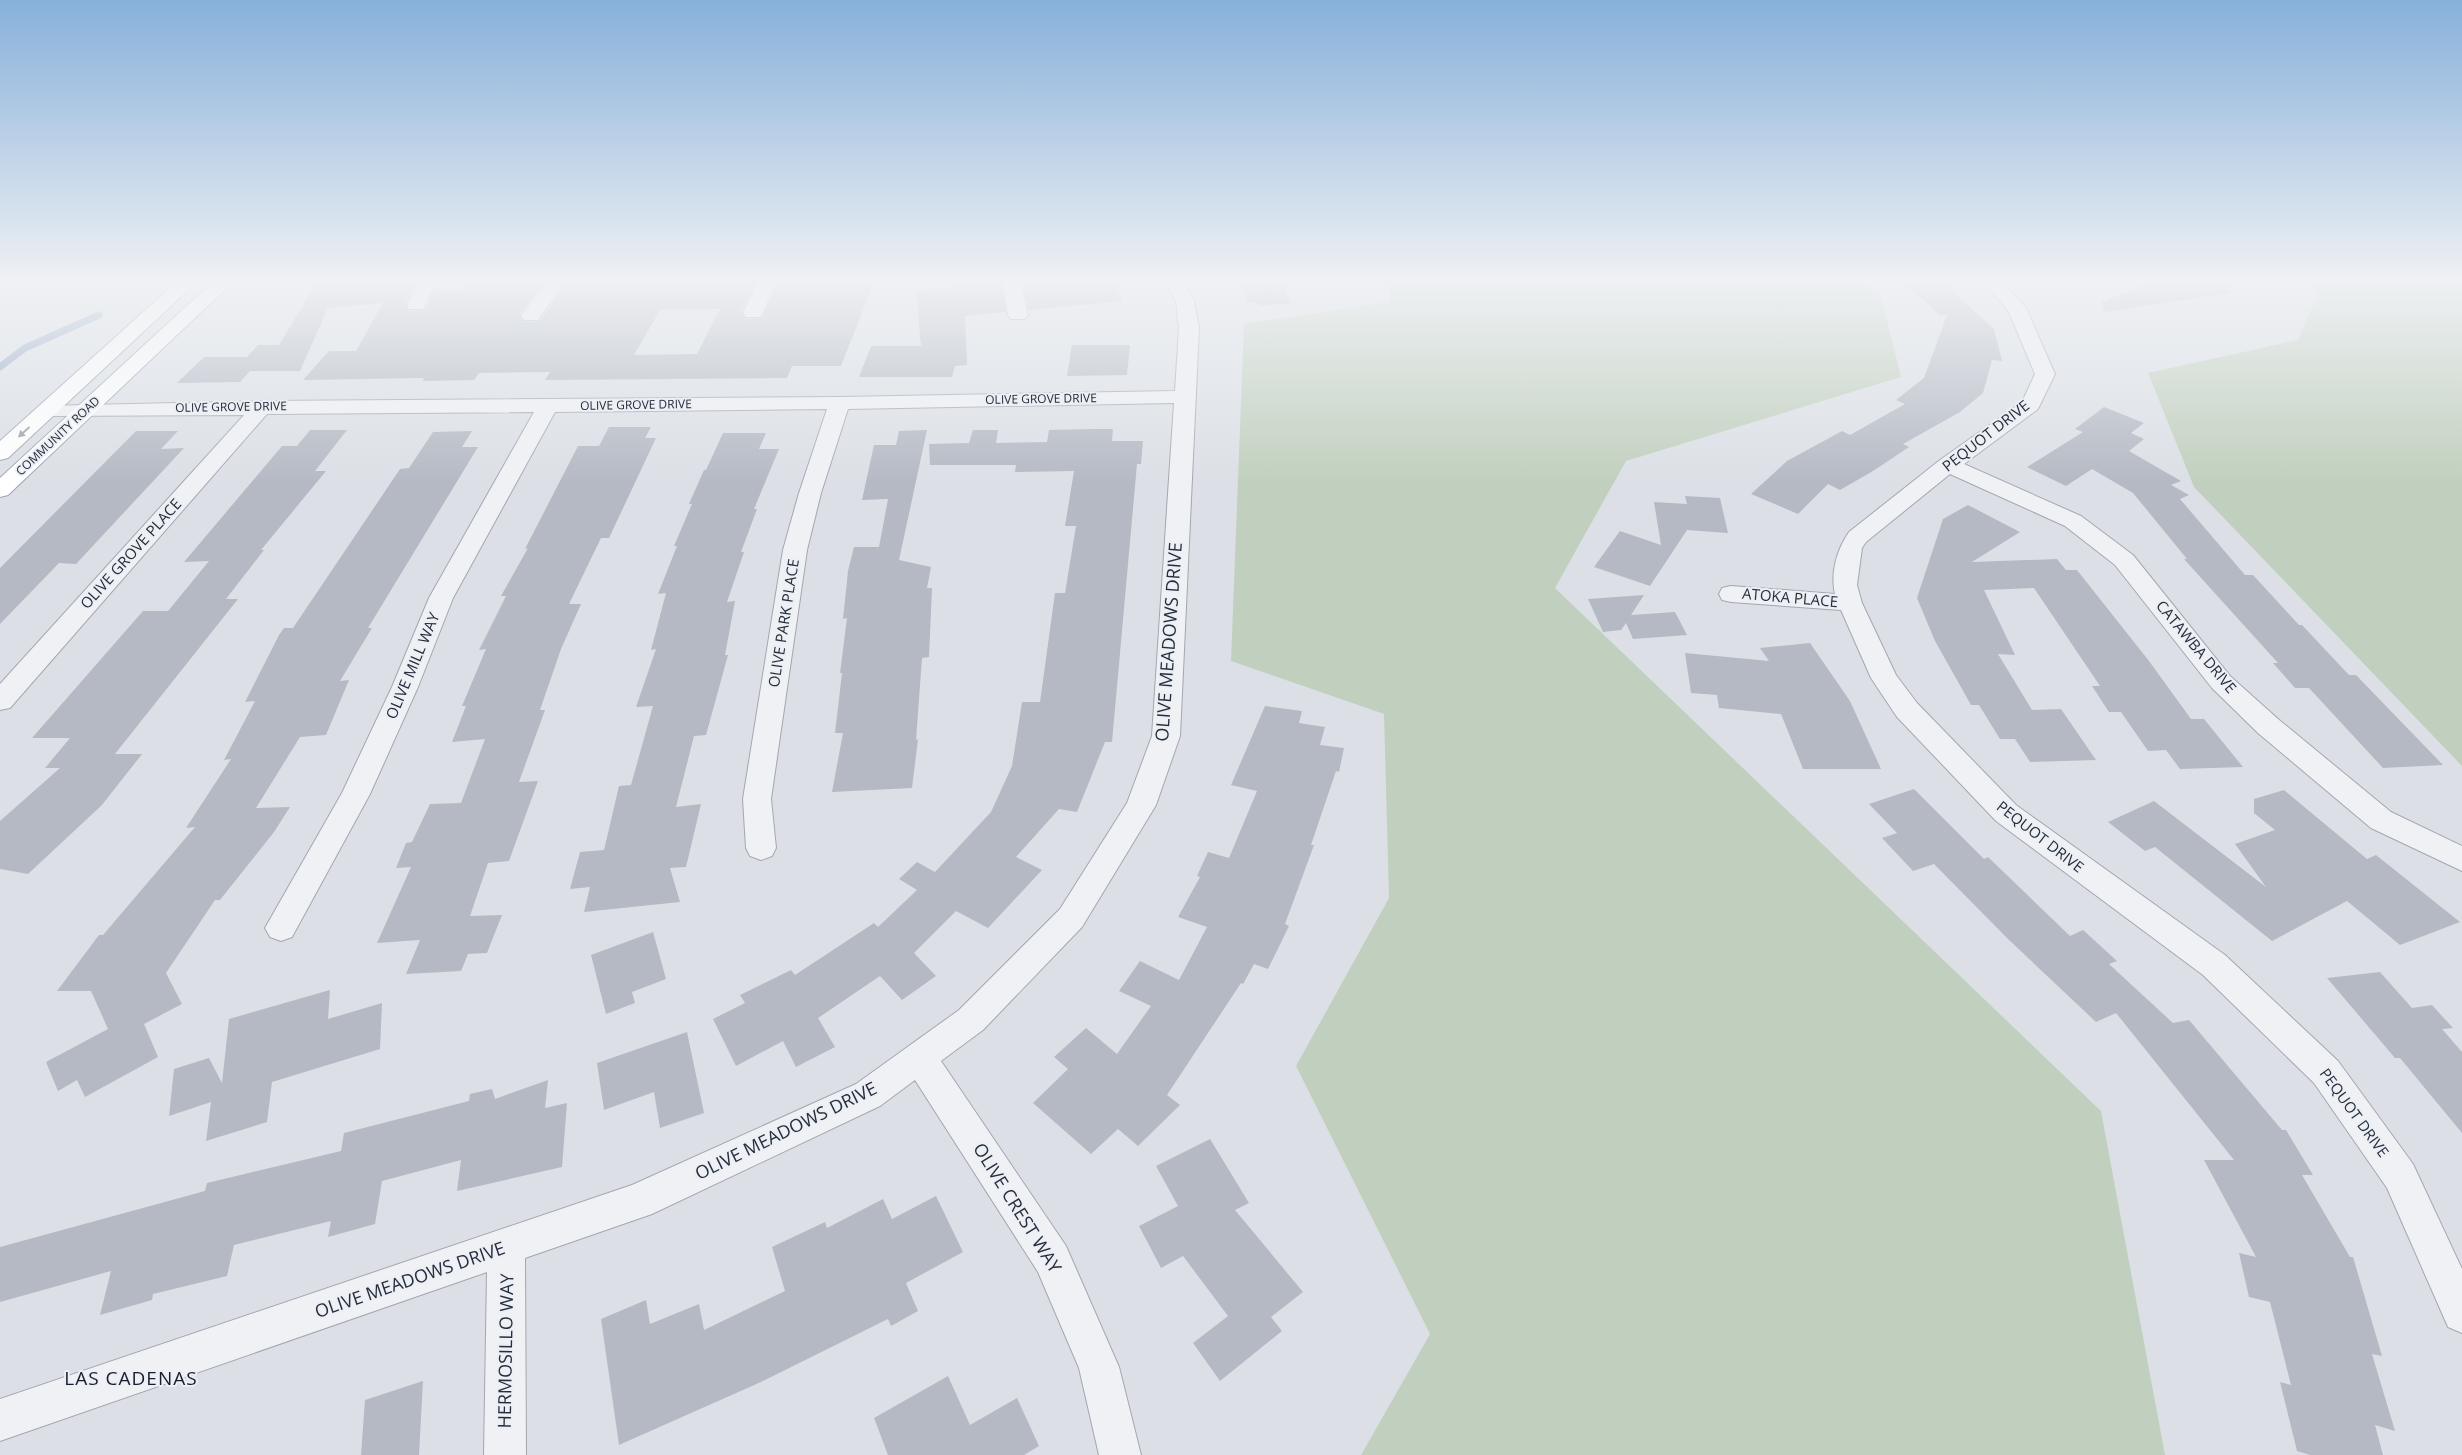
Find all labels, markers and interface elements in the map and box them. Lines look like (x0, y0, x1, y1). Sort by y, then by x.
street label: OLIVE GROVE DRIVE (985, 389, 1097, 408)
street label: COMMUNITY ROAD (12, 392, 103, 479)
street label: OLIVE GROVE DRIVE (580, 395, 692, 414)
street label: PEQUOT DRIVE (1938, 395, 2033, 476)
street label: OLIVE GROVE DRIVE (175, 397, 287, 416)
one-way arrow (18, 426, 31, 437)
street label: OLIVE GROVE PLACE (75, 494, 185, 613)
street label: OLIVE MEADOWS DRIVE (1149, 542, 1187, 742)
street label: OLIVE PARK PLACE (763, 557, 803, 689)
street label: ATOKA PLACE (1741, 583, 1839, 611)
street label: CATAWBA DRIVE (2152, 596, 2241, 697)
street label: OLIVE MILL WAY (381, 609, 444, 722)
street label: PEQUOT DRIVE (1993, 796, 2088, 877)
street label: PEQUOT DRIVE (2316, 1064, 2394, 1161)
street label: OLIVE MEADOWS DRIVE (691, 1076, 881, 1185)
street label: OLIVE CREST WAY (968, 1138, 1068, 1278)
street label: OLIVE MEADOWS DRIVE (311, 1235, 508, 1323)
street label: HERMOSILLO WAY (492, 1272, 518, 1429)
district label: LAS CADENAS (64, 1365, 198, 1391)

